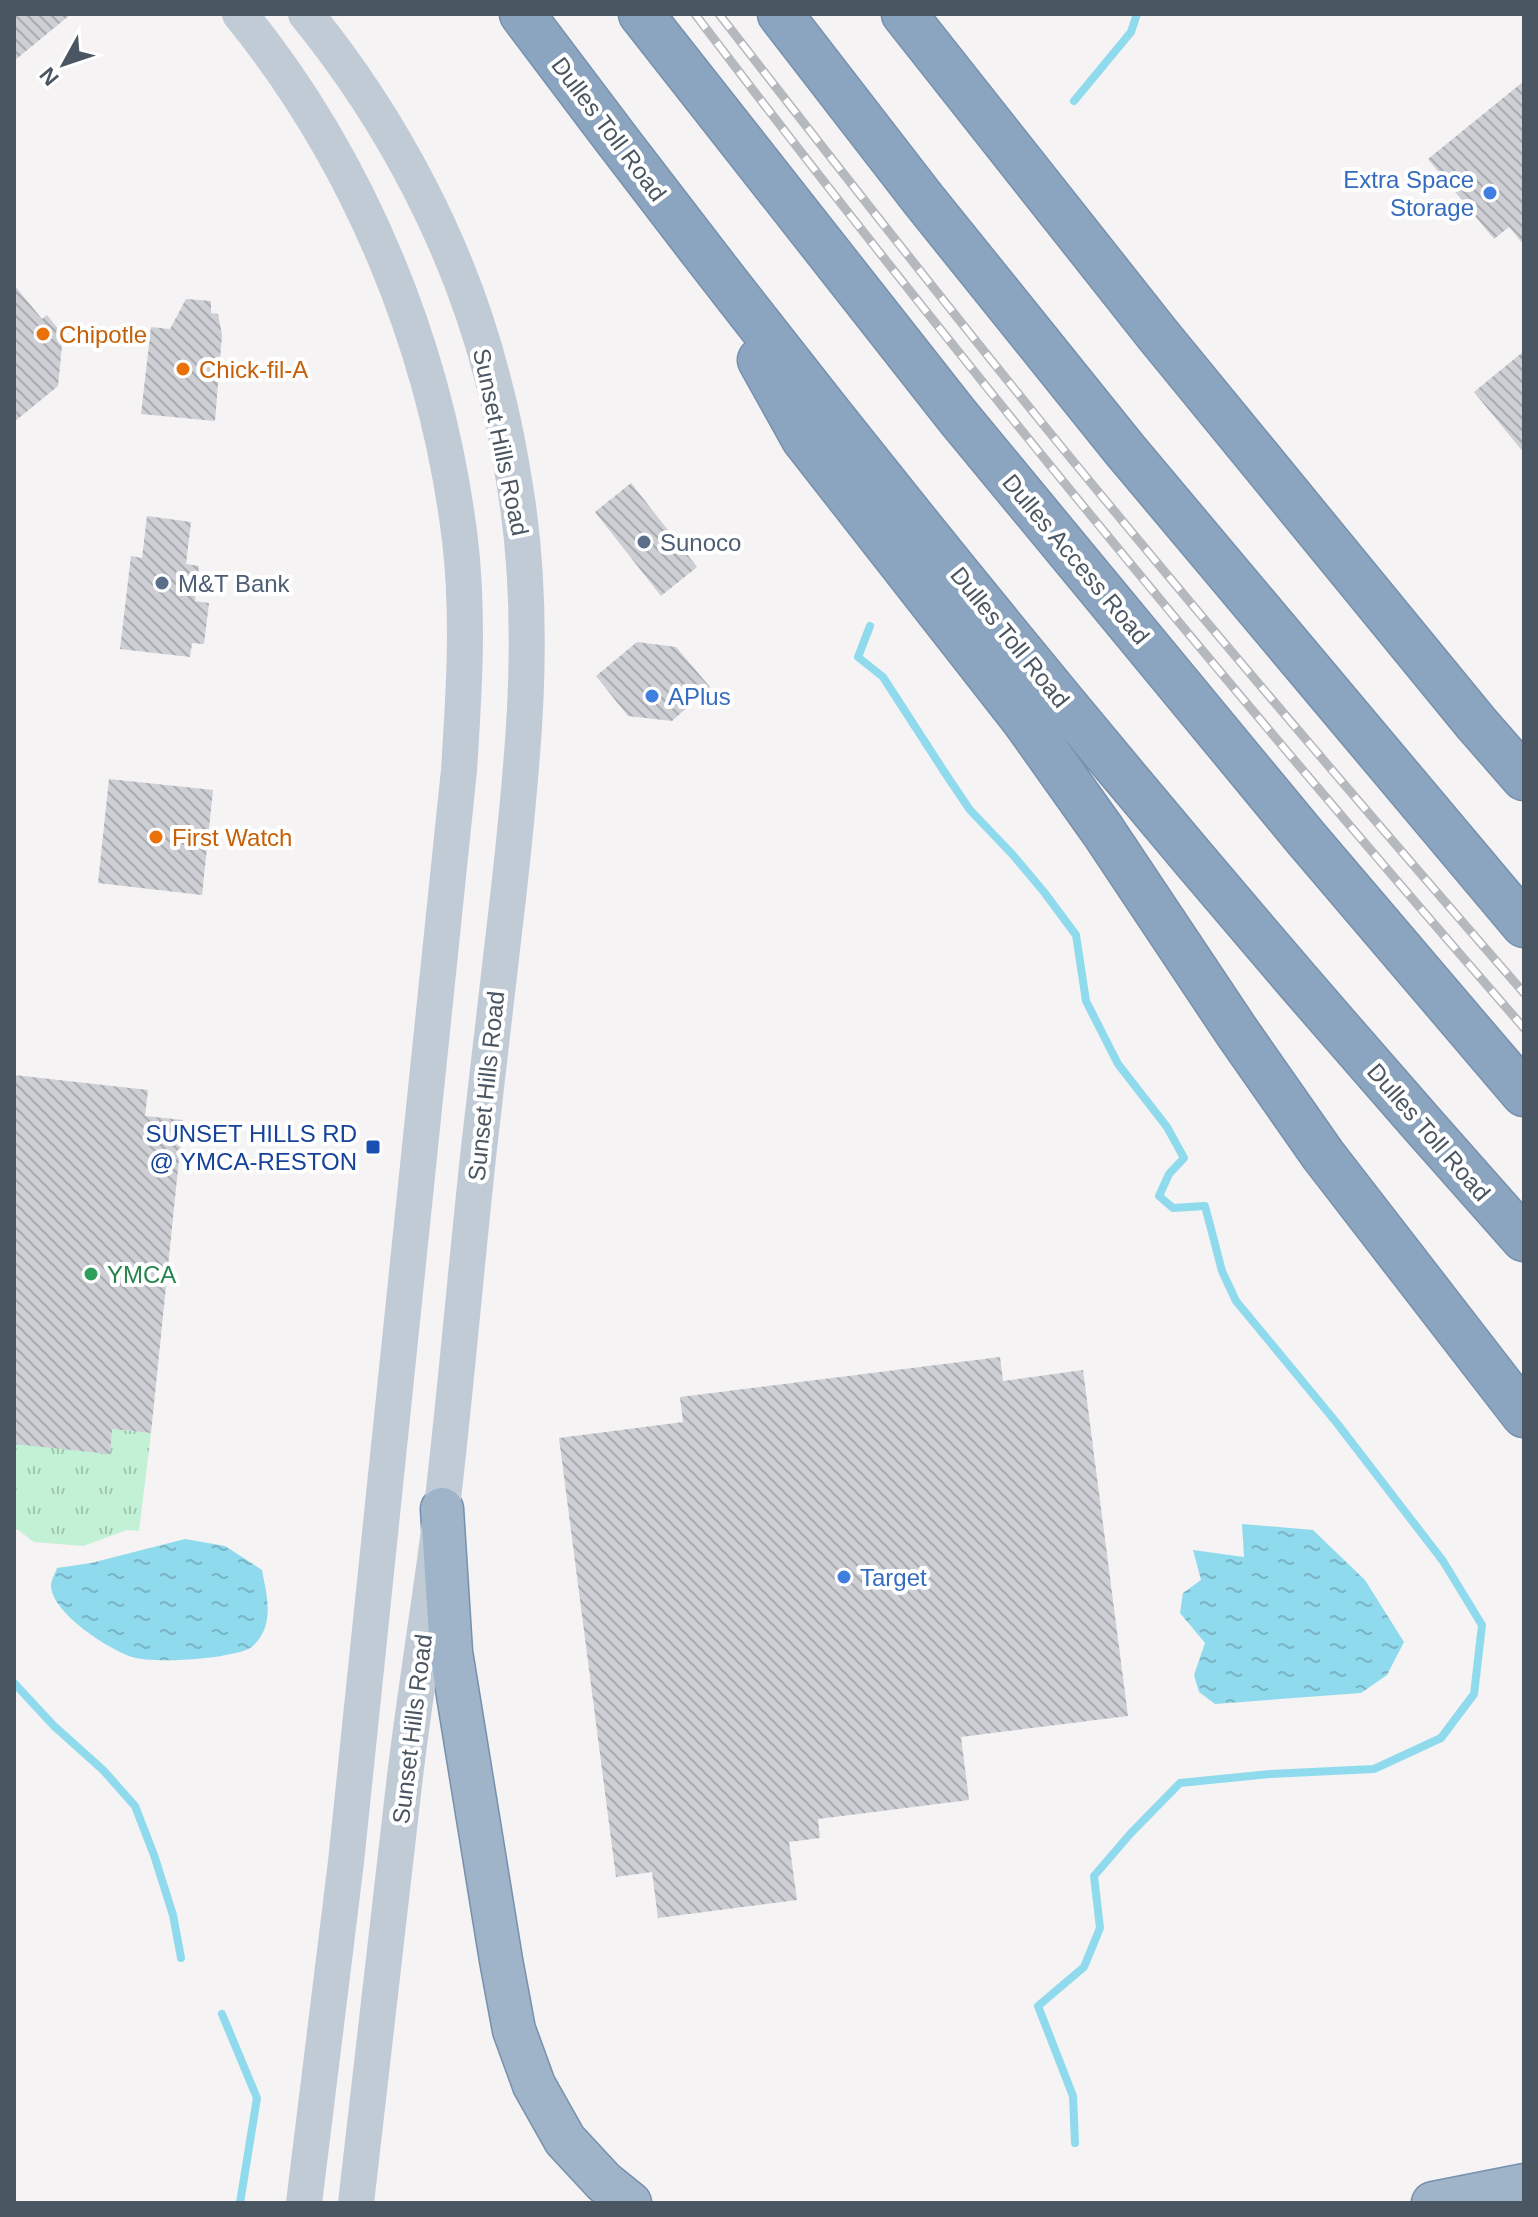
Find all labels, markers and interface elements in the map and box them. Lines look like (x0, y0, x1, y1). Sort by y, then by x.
north arrow (24, 24, 104, 104)
street label: Dulles Toll Road (546, 52, 672, 206)
text: N (34, 62, 64, 91)
place label: Extra Space Storage (1343, 166, 1474, 221)
marker: Extra Space Storage (1481, 184, 1499, 202)
place label: Chipotle (59, 321, 147, 348)
marker: Chipotle (34, 325, 52, 343)
street label: Sunset Hills Road (468, 346, 534, 538)
place label: Chick-fil-A (199, 356, 308, 383)
marker: Chick-fil-A (174, 360, 192, 378)
street label: Dulles Access Road (997, 469, 1155, 649)
place label: Sunoco (660, 529, 741, 556)
marker: Sunoco (635, 533, 653, 551)
street label: Dulles Toll Road (945, 561, 1075, 713)
place label: M&T Bank (178, 570, 291, 597)
marker: M&T Bank (153, 574, 171, 592)
place label: APlus (668, 683, 731, 710)
marker: APlus (643, 687, 661, 705)
place label: First Watch (172, 824, 292, 851)
marker: First Watch (147, 828, 165, 846)
street label: Sunset Hills Road (463, 990, 509, 1182)
street label: Dulles Toll Road (1362, 1058, 1496, 1206)
place label: SUNSET HILLS RD @ YMCA-RESTON (145, 1120, 357, 1175)
marker: SUNSET HILLS RD @ YMCA-RESTON (364, 1138, 382, 1156)
place label: YMCA (107, 1261, 176, 1288)
marker: YMCA (82, 1265, 100, 1283)
place label: Target (860, 1564, 927, 1591)
marker: Target (835, 1568, 853, 1586)
street label: Sunset Hills Road (387, 1633, 437, 1825)

